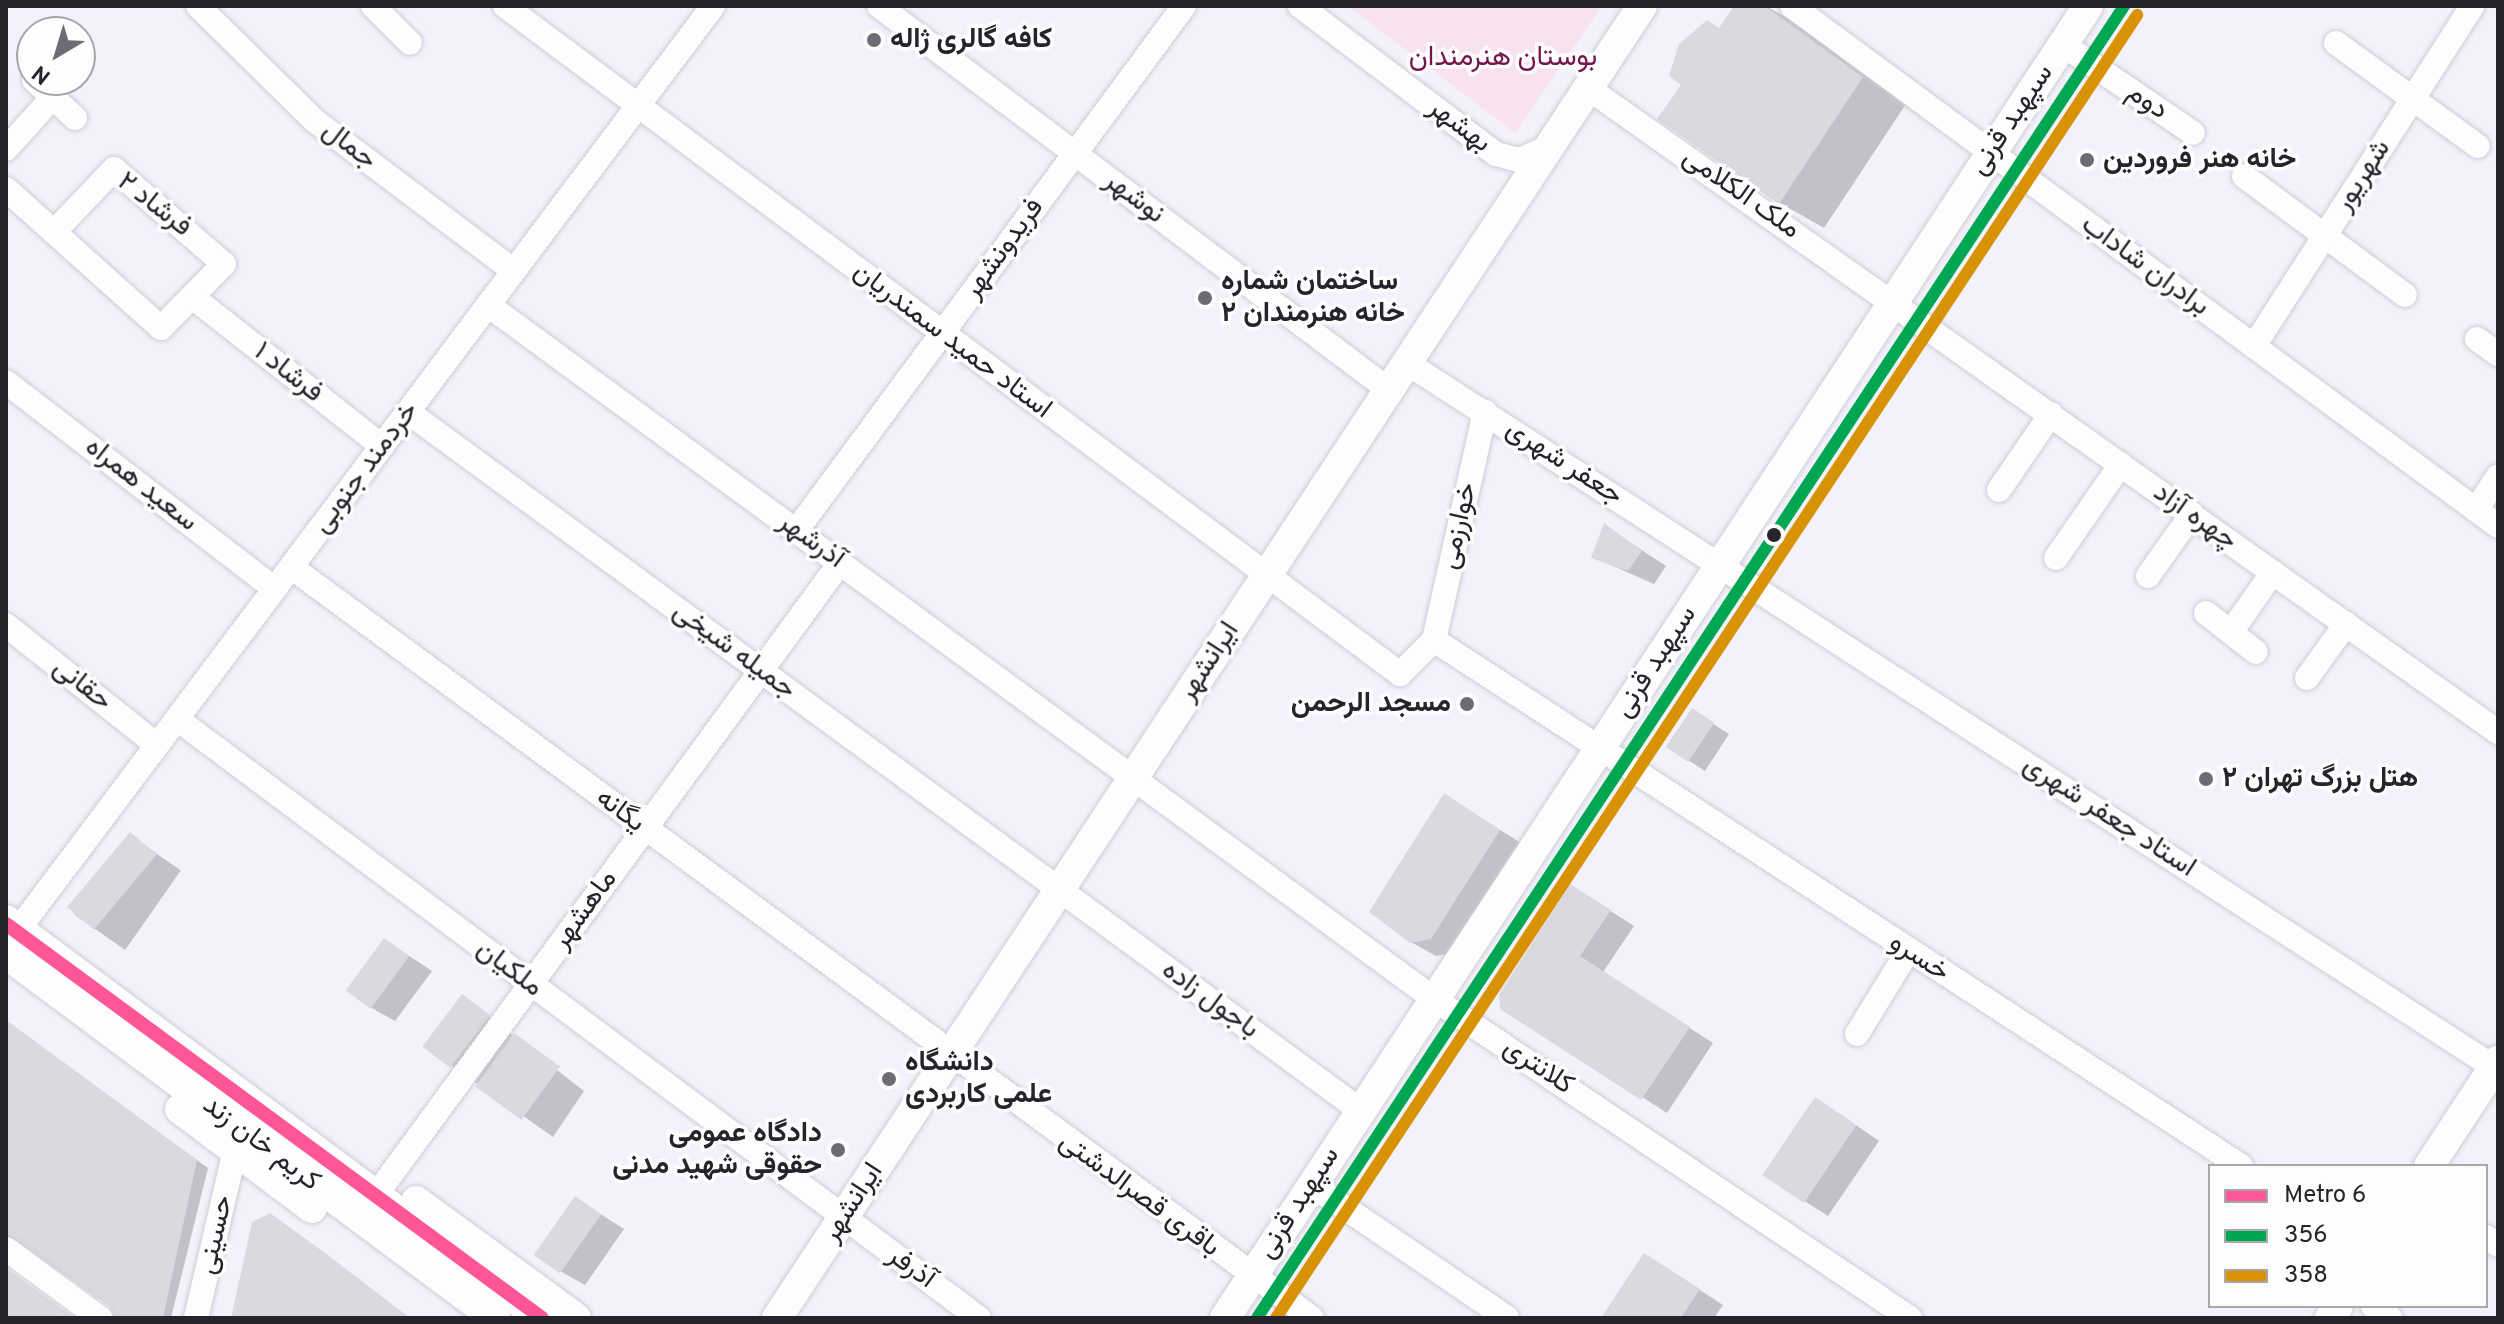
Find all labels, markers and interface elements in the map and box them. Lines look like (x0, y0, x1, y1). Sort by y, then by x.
north arrow (16, 16, 96, 96)
place label: کافه گالری ژاله (890, 23, 1052, 57)
marker: کافه گالری ژاله (865, 31, 883, 49)
park label: بوستان هنرمندان (1409, 41, 1597, 75)
text: N (28, 58, 57, 89)
street label: سپهبد قرنی (1963, 58, 2061, 182)
street label: دوم (2120, 76, 2174, 128)
street label: بهشهر (1421, 91, 1497, 161)
street label: جمال (315, 115, 383, 177)
street label: شهریور (2327, 134, 2399, 218)
street label: ملک الکلامی (1676, 141, 1806, 247)
place label: خانه هنر فروردین (2103, 143, 2296, 177)
marker: خانه هنر فروردین (2078, 151, 2096, 169)
street label: نوشهر (1097, 164, 1171, 232)
street label: فرشاد ۲ (110, 165, 198, 245)
street label: فریدونشهر (956, 192, 1052, 306)
street label: برادران شاداب (2074, 208, 2216, 324)
street label: استاد حمید سمندریان (846, 255, 1058, 427)
place label: ساختمان شماره ۲ خانه هنرمندان (1221, 265, 1405, 331)
marker: ساختمان شماره ۲ خانه هنرمندان (1196, 289, 1214, 307)
street label: فرشاد ۱ (247, 335, 329, 411)
street label: خردمند جنوبی (306, 395, 426, 541)
street label: جعفر شهری (1499, 413, 1629, 513)
street label: سعید همراه (78, 431, 204, 539)
street label: چهره آزاد (2146, 476, 2244, 558)
street label: خوارزمی (1433, 479, 1485, 573)
street label: آذرشهر (771, 506, 851, 576)
unlabelled marker (1766, 527, 1782, 543)
street label: جمیله شیخی (666, 595, 802, 707)
street label: سپهبد قرنی (1607, 600, 1705, 724)
street label: ایرانشهر (1171, 616, 1247, 708)
street label: حقانی (46, 651, 118, 719)
place label: مسجد الرحمن (1291, 687, 1451, 721)
marker: مسجد الرحمن (1458, 695, 1476, 713)
street label: استاد جعفر شهری (2016, 749, 2202, 885)
place label: هتل بزرگ تهران ۲ (2222, 762, 2418, 796)
marker: هتل بزرگ تهران ۲ (2197, 770, 2215, 788)
street label: یگانه (589, 782, 651, 840)
street label: ماهشهر (545, 864, 625, 956)
street label: خسرو (1882, 926, 1956, 990)
street label: ملکیان (469, 933, 549, 1005)
street label: باجول زاده (1155, 954, 1265, 1046)
street label: کلانتری (1496, 1031, 1580, 1103)
place label: دانشگاه علمی کاربردی (905, 1046, 1052, 1112)
marker: دانشگاه علمی کاربردی (880, 1070, 898, 1088)
street label: کریم خان زند (196, 1089, 326, 1199)
place label: دادگاه عمومی حقوقی شهید مدنی (612, 1117, 822, 1183)
street label: باقری قصرالدشتی (1052, 1125, 1226, 1265)
marker: دادگاه عمومی حقوقی شهید مدنی (829, 1141, 847, 1159)
street label: سپهبد قرنی (1250, 1141, 1348, 1265)
street label: ایرانشهر (815, 1157, 891, 1249)
legend (2208, 1164, 2488, 1308)
text: Metro 6 (2284, 1181, 2366, 1211)
street label: حسینی (191, 1192, 241, 1278)
text: 356 (2284, 1221, 2328, 1251)
street label: آذرفر (880, 1239, 942, 1297)
text: 358 (2284, 1261, 2328, 1291)

